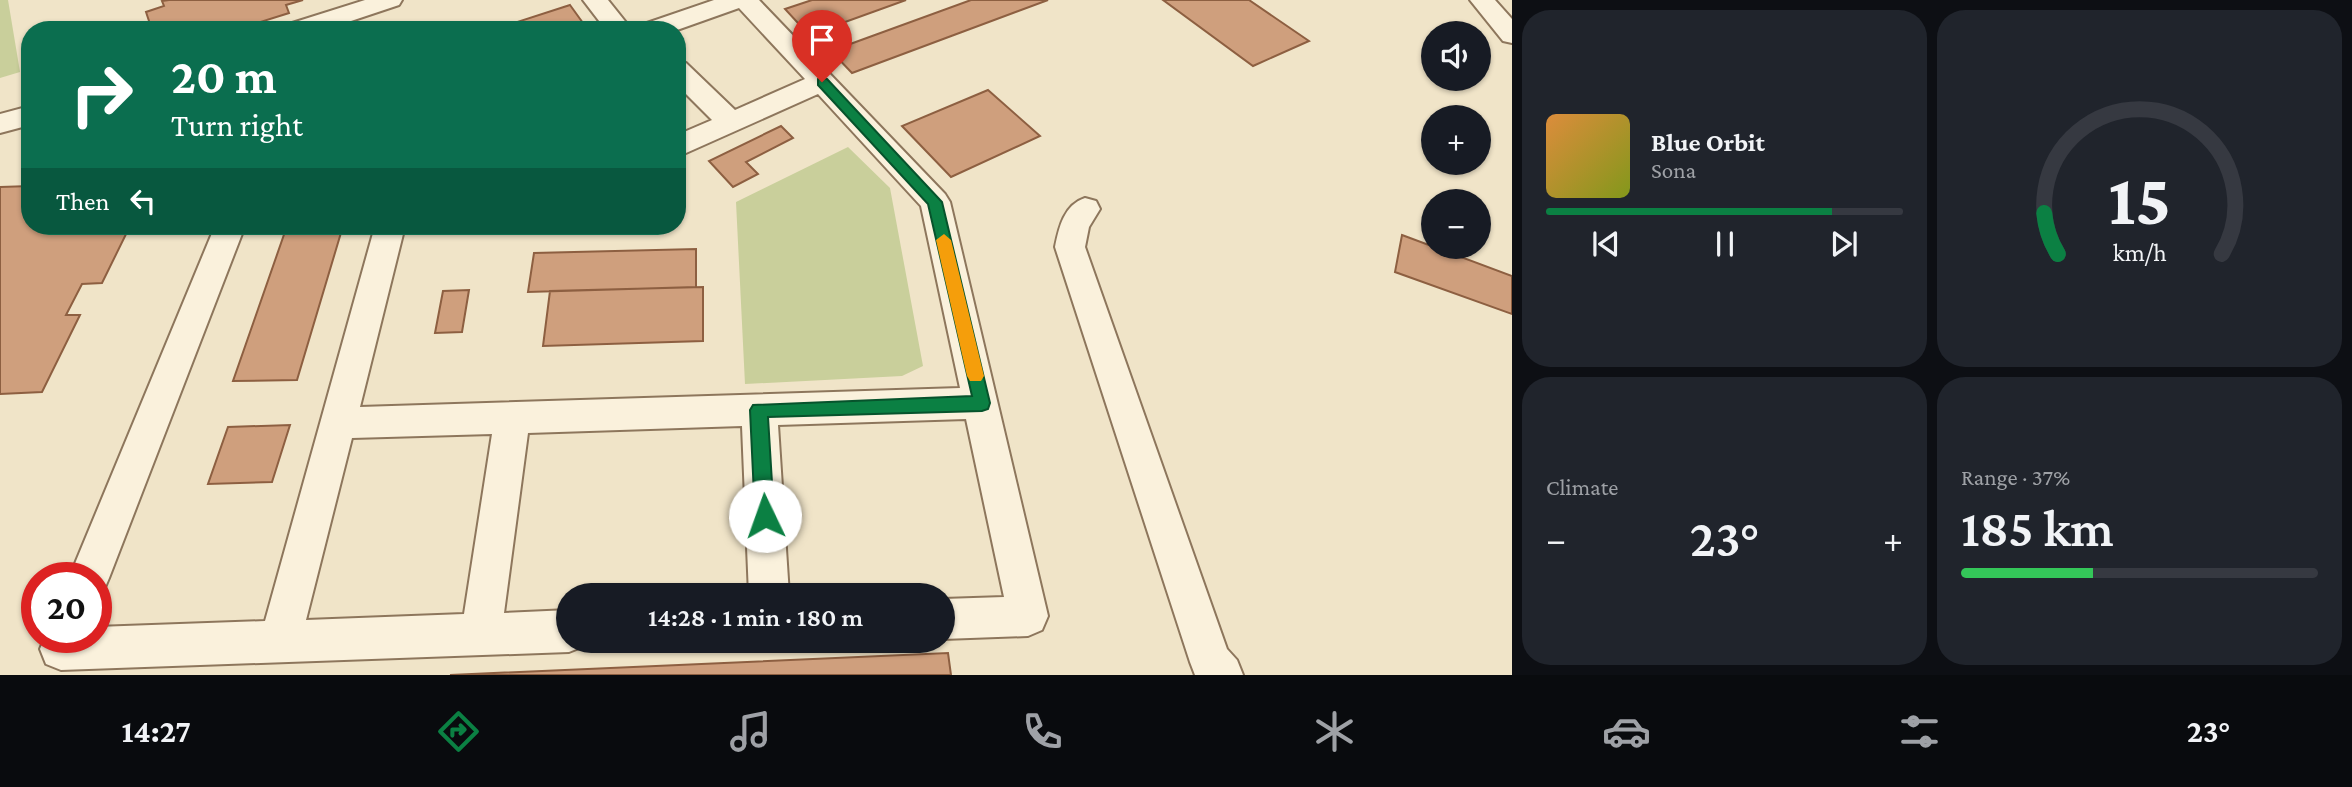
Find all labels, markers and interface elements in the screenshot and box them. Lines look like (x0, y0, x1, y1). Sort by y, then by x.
pin (792, 10, 852, 82)
icon: arrive (803, 21, 841, 59)
map controls (1421, 21, 1491, 259)
button: sound (1421, 21, 1491, 91)
icon: right (56, 49, 147, 140)
text: 20 m (171, 49, 277, 104)
button: + (1421, 105, 1491, 175)
text: Turn right (171, 107, 303, 143)
text: Blue Orbit (1651, 128, 1765, 157)
text: Sona (1651, 157, 1696, 183)
text: 15 (2108, 160, 2171, 241)
icon: left (124, 182, 162, 220)
text: Then (56, 187, 110, 216)
button: − (1421, 189, 1491, 259)
icon: previous (1587, 225, 1625, 263)
icon: pause (1706, 225, 1744, 263)
icon: next (1825, 225, 1863, 263)
text: km/h (2113, 239, 2166, 266)
text: Range · 37% (1961, 464, 2070, 490)
text: Climate (1546, 474, 1618, 500)
position arrow (728, 479, 802, 553)
text: 185 km (1961, 499, 2114, 557)
text: 23° (1690, 509, 1759, 567)
text: − (1546, 518, 1566, 560)
text: + (1883, 518, 1903, 560)
speed limit sign: 20 (21, 562, 112, 653)
text: 14:28 · 1 min · 180 m (648, 603, 863, 632)
icon: directions (434, 707, 483, 756)
icon: music (726, 707, 775, 756)
icon: phone (1018, 707, 1067, 756)
icon: climate (1310, 707, 1359, 756)
icon: car (1602, 707, 1651, 756)
icon: filters (1895, 707, 1944, 756)
text: 14:27 (122, 713, 191, 749)
text: 23° (2187, 713, 2230, 749)

